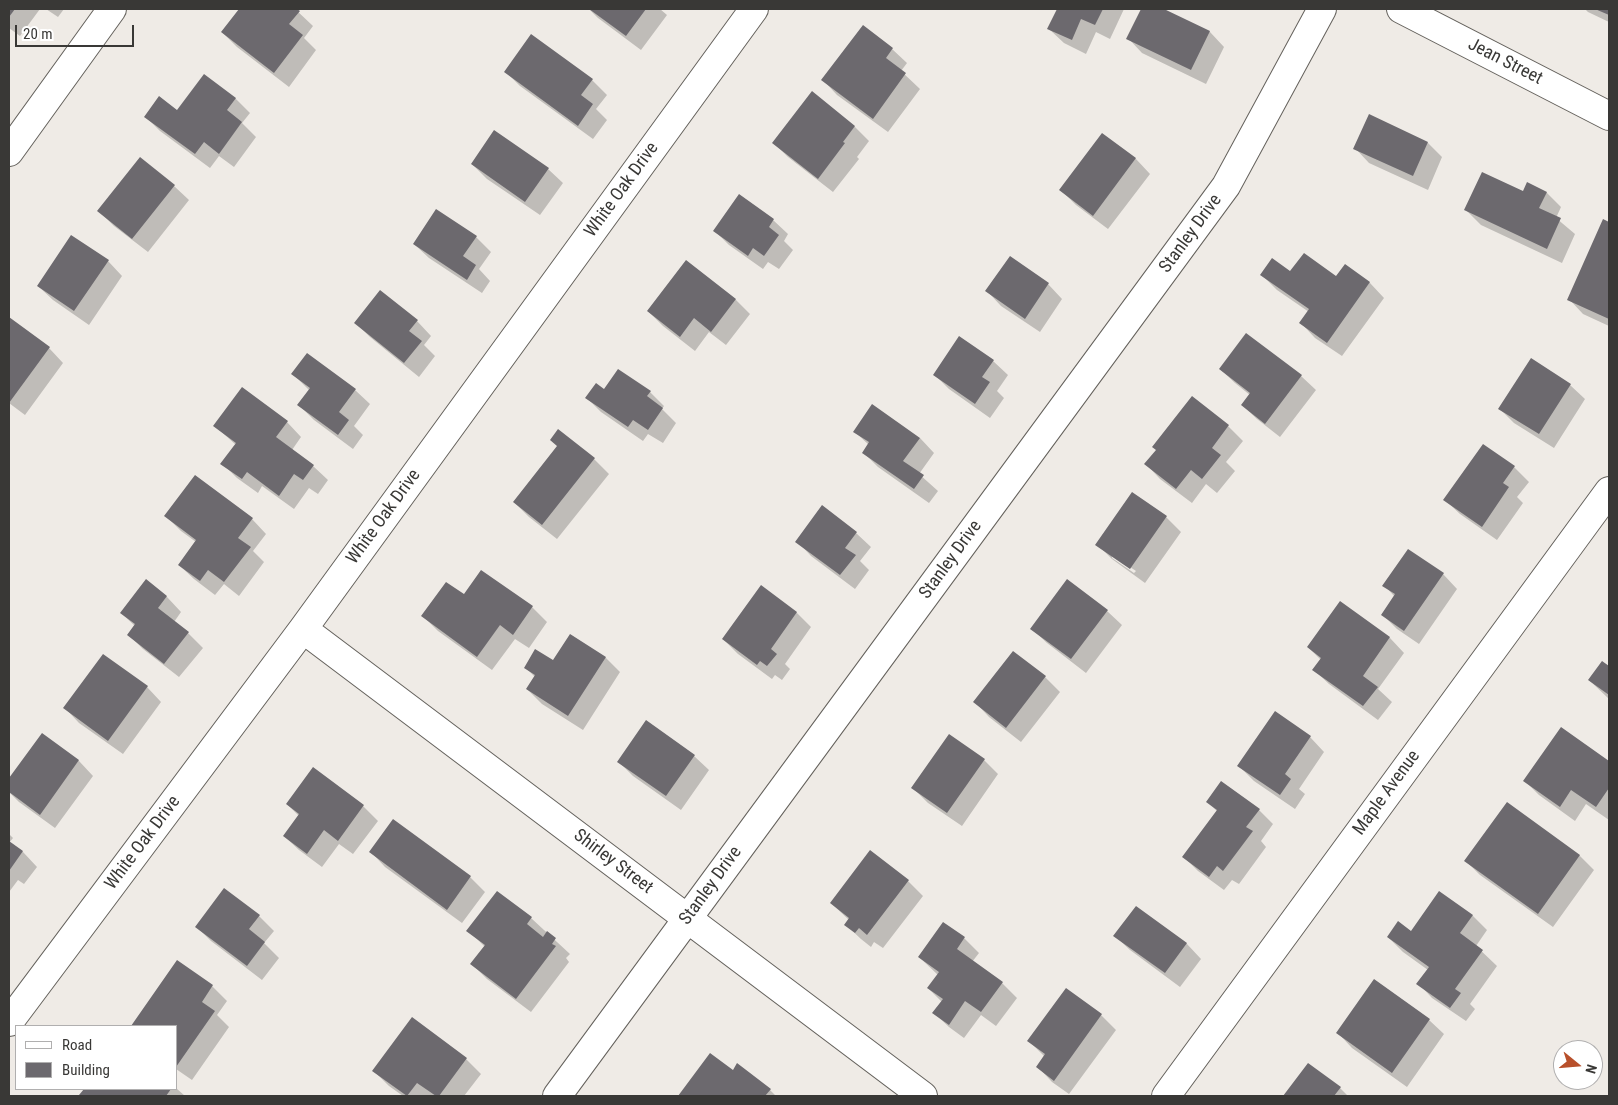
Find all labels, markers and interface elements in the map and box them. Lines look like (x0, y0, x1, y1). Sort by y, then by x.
scale bar (18, 15, 136, 47)
text: 20 m (23, 25, 53, 43)
street label: Jean Street (1464, 34, 1546, 90)
street label: White Oak Drive (580, 138, 664, 242)
street label: Stanley Drive (1155, 190, 1227, 278)
street label: White Oak Drive (342, 465, 426, 569)
street label: Stanley Drive (915, 516, 987, 604)
street label: Maple Avenue (1349, 746, 1425, 840)
street label: White Oak Drive (101, 792, 185, 894)
street label: Shirley Street (569, 825, 657, 899)
street label: Stanley Drive (675, 842, 747, 930)
legend (15, 1025, 178, 1090)
text: Road (62, 1036, 92, 1054)
north arrow (1553, 1040, 1603, 1090)
text: Building (62, 1061, 110, 1079)
text: N (1582, 1063, 1600, 1076)

